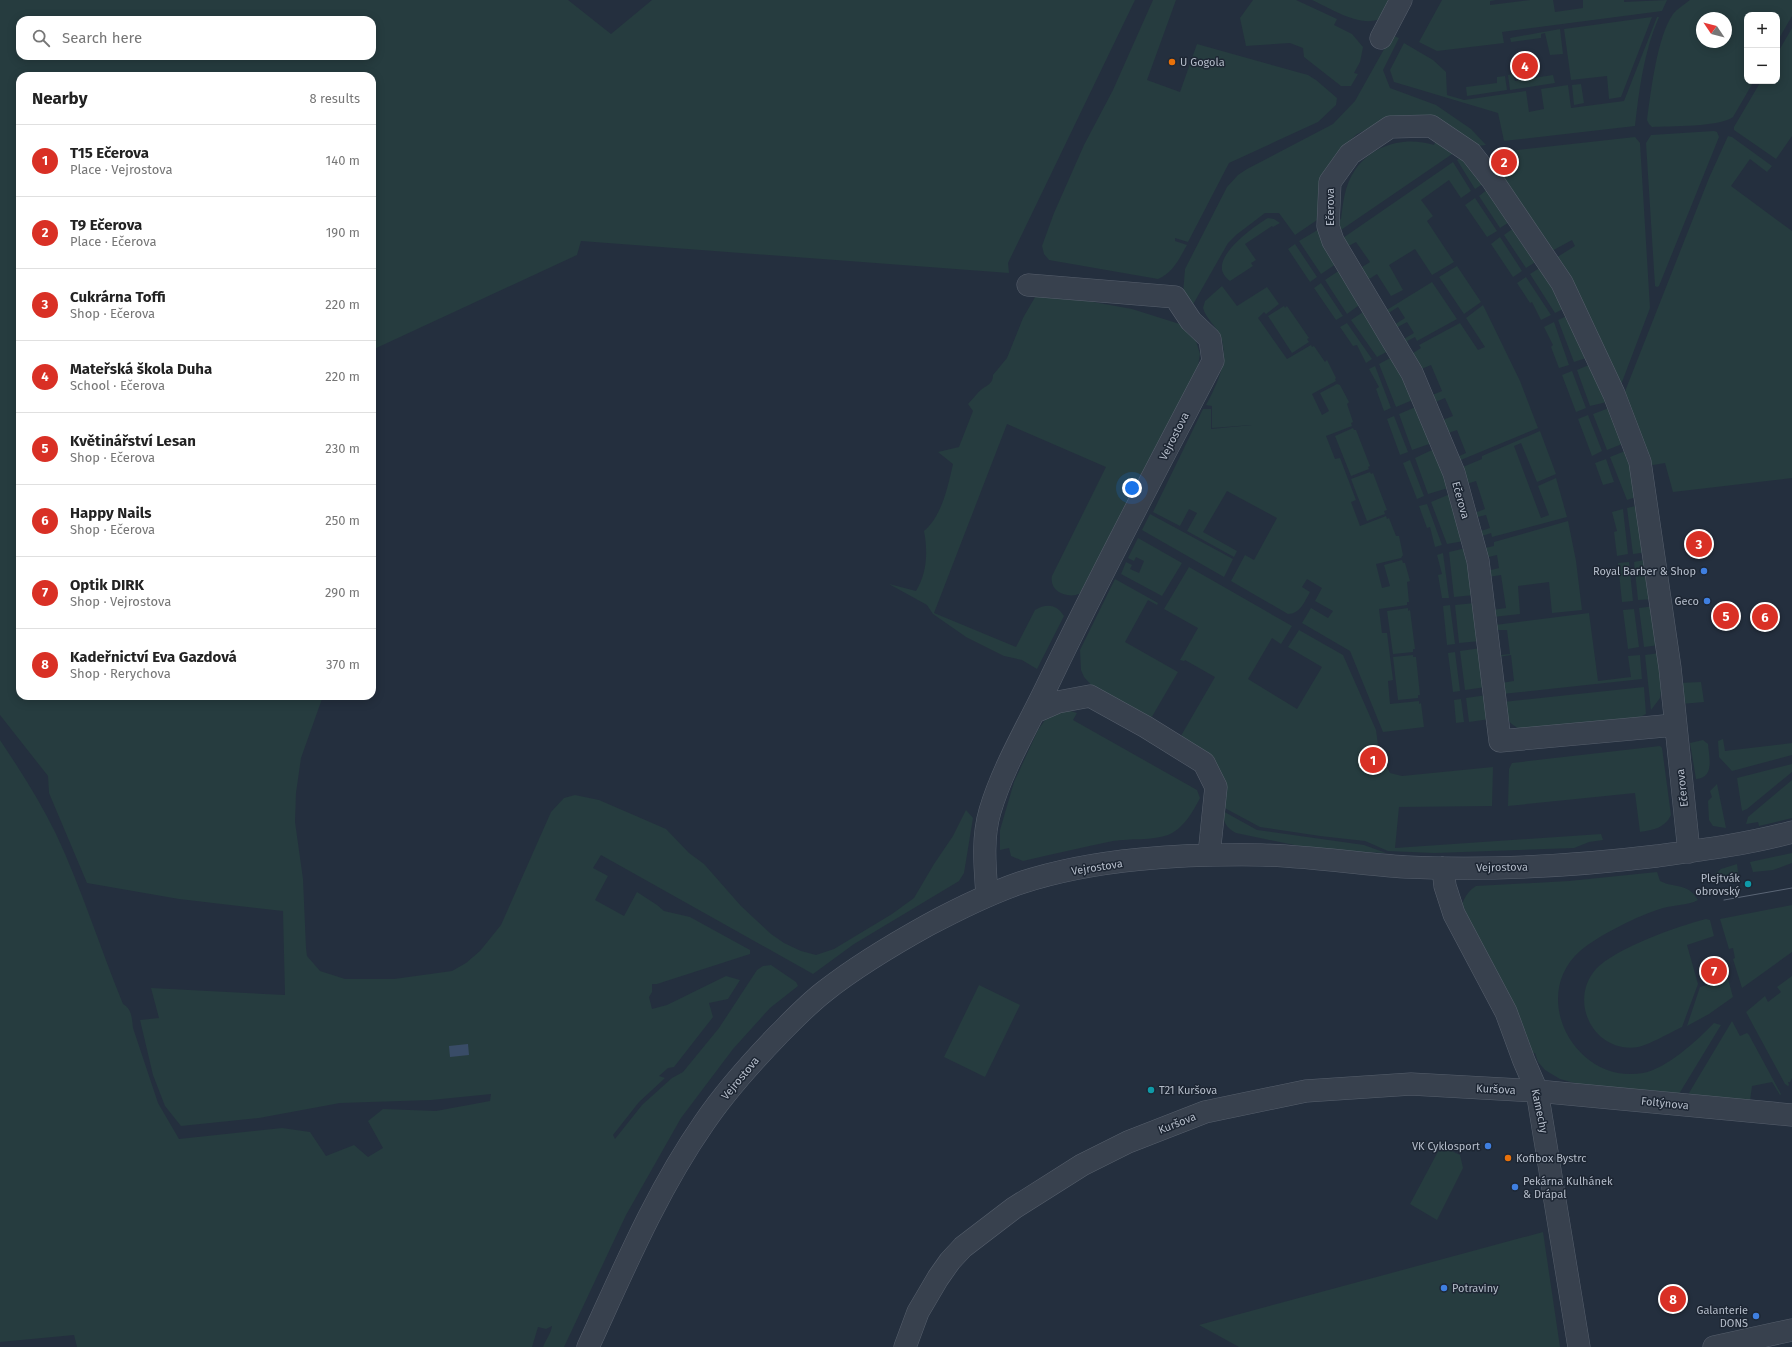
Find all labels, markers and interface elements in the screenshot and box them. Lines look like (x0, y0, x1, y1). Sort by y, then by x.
north arrow (1696, 12, 1732, 48)
map controls (1744, 12, 1780, 84)
button: + (1744, 12, 1780, 48)
search box (16, 16, 376, 60)
icon: search (30, 27, 52, 49)
text: Search here (62, 29, 142, 47)
button: − (1744, 48, 1780, 84)
pin: 4 (1512, 51, 1538, 81)
place label: U Gogola (1180, 56, 1225, 69)
marker: U Gogola (1167, 57, 1177, 67)
text: Nearby (32, 88, 87, 109)
text: 8 results (309, 91, 360, 106)
text: T15 Ečerova (70, 144, 149, 162)
pin: 2 (1491, 147, 1517, 177)
text: 1 (42, 153, 48, 168)
text: 140 m (326, 153, 360, 168)
text: Place · Vejrostova (70, 162, 173, 177)
street label: Ečerova (1324, 188, 1337, 226)
text: T9 Ečerova (70, 216, 142, 234)
text: 2 (42, 225, 48, 240)
text: 190 m (326, 225, 360, 240)
text: Place · Ečerova (70, 234, 156, 249)
text: Cukrárna Toffi (70, 288, 166, 306)
text: 3 (42, 297, 48, 312)
text: 220 m (325, 297, 360, 312)
text: Shop · Ečerova (70, 306, 155, 321)
text: Mateřská škola Duha (70, 360, 212, 378)
text: 4 (41, 369, 49, 384)
text: 220 m (325, 369, 360, 384)
text: School · Ečerova (70, 378, 165, 393)
street label: Vejrostova (1157, 410, 1192, 462)
text: Květinářství Lesan (70, 432, 196, 450)
text: 5 (42, 441, 48, 456)
text: 230 m (325, 441, 360, 456)
text: Shop · Ečerova (70, 450, 155, 465)
your location (1122, 478, 1142, 498)
street label: Ečerova (1449, 480, 1472, 520)
text: Happy Nails (70, 504, 151, 522)
text: 6 (41, 513, 49, 528)
text: 250 m (325, 513, 360, 528)
text: Shop · Ečerova (70, 522, 155, 537)
pin: 3 (1686, 529, 1712, 559)
place label: Royal Barber & Shop (1593, 565, 1696, 578)
marker: Royal Barber & Shop (1699, 566, 1709, 576)
text: Optik DIRK (70, 576, 144, 594)
text: 7 (42, 585, 48, 600)
text: 290 m (325, 585, 360, 600)
text: Shop · Vejrostova (70, 594, 171, 609)
place label: Geco (1675, 595, 1699, 608)
marker: Geco (1702, 596, 1712, 606)
pin: 5 (1713, 601, 1739, 631)
pin: 6 (1752, 602, 1778, 632)
text: Kadeřnictví Eva Gazdová (70, 648, 237, 666)
text: 8 (41, 657, 49, 672)
text: 370 m (326, 657, 360, 672)
text: Shop · Rerychova (70, 666, 171, 681)
pin: 1 (1360, 745, 1386, 775)
street label: Ečerova (1674, 768, 1691, 808)
street label: Vejrostova (1070, 857, 1124, 878)
street label: Vejrostova (1476, 861, 1528, 874)
place label: Plejtvák obrovský (1695, 872, 1741, 898)
marker: Plejtvák obrovský (1743, 879, 1753, 889)
pin: 7 (1701, 956, 1727, 986)
street label: Vejrostova (719, 1054, 762, 1102)
street label: Kuršova (1476, 1082, 1516, 1097)
place label: T21 Kuršova (1159, 1084, 1217, 1097)
marker: T21 Kuršova (1146, 1085, 1156, 1095)
street label: Kamechy (1528, 1088, 1551, 1135)
street label: Foltýnova (1640, 1095, 1690, 1112)
street label: Kuršova (1156, 1110, 1198, 1137)
place label: VK Cyklosport (1412, 1140, 1480, 1153)
marker: VK Cyklosport (1483, 1141, 1493, 1151)
place label: Kofibox Bystrc (1516, 1152, 1587, 1165)
marker: Kofibox Bystrc (1503, 1153, 1513, 1163)
place label: Pekárna Kulhánek & Drápal (1523, 1175, 1613, 1201)
marker: Pekárna Kulhánek & Drápal (1510, 1182, 1520, 1192)
place label: Potraviny (1452, 1282, 1499, 1295)
marker: Potraviny (1439, 1283, 1449, 1293)
pin: 8 (1660, 1284, 1686, 1314)
place label: Galanterie DONS (1696, 1304, 1748, 1330)
marker: Galanterie DONS (1751, 1311, 1761, 1321)

